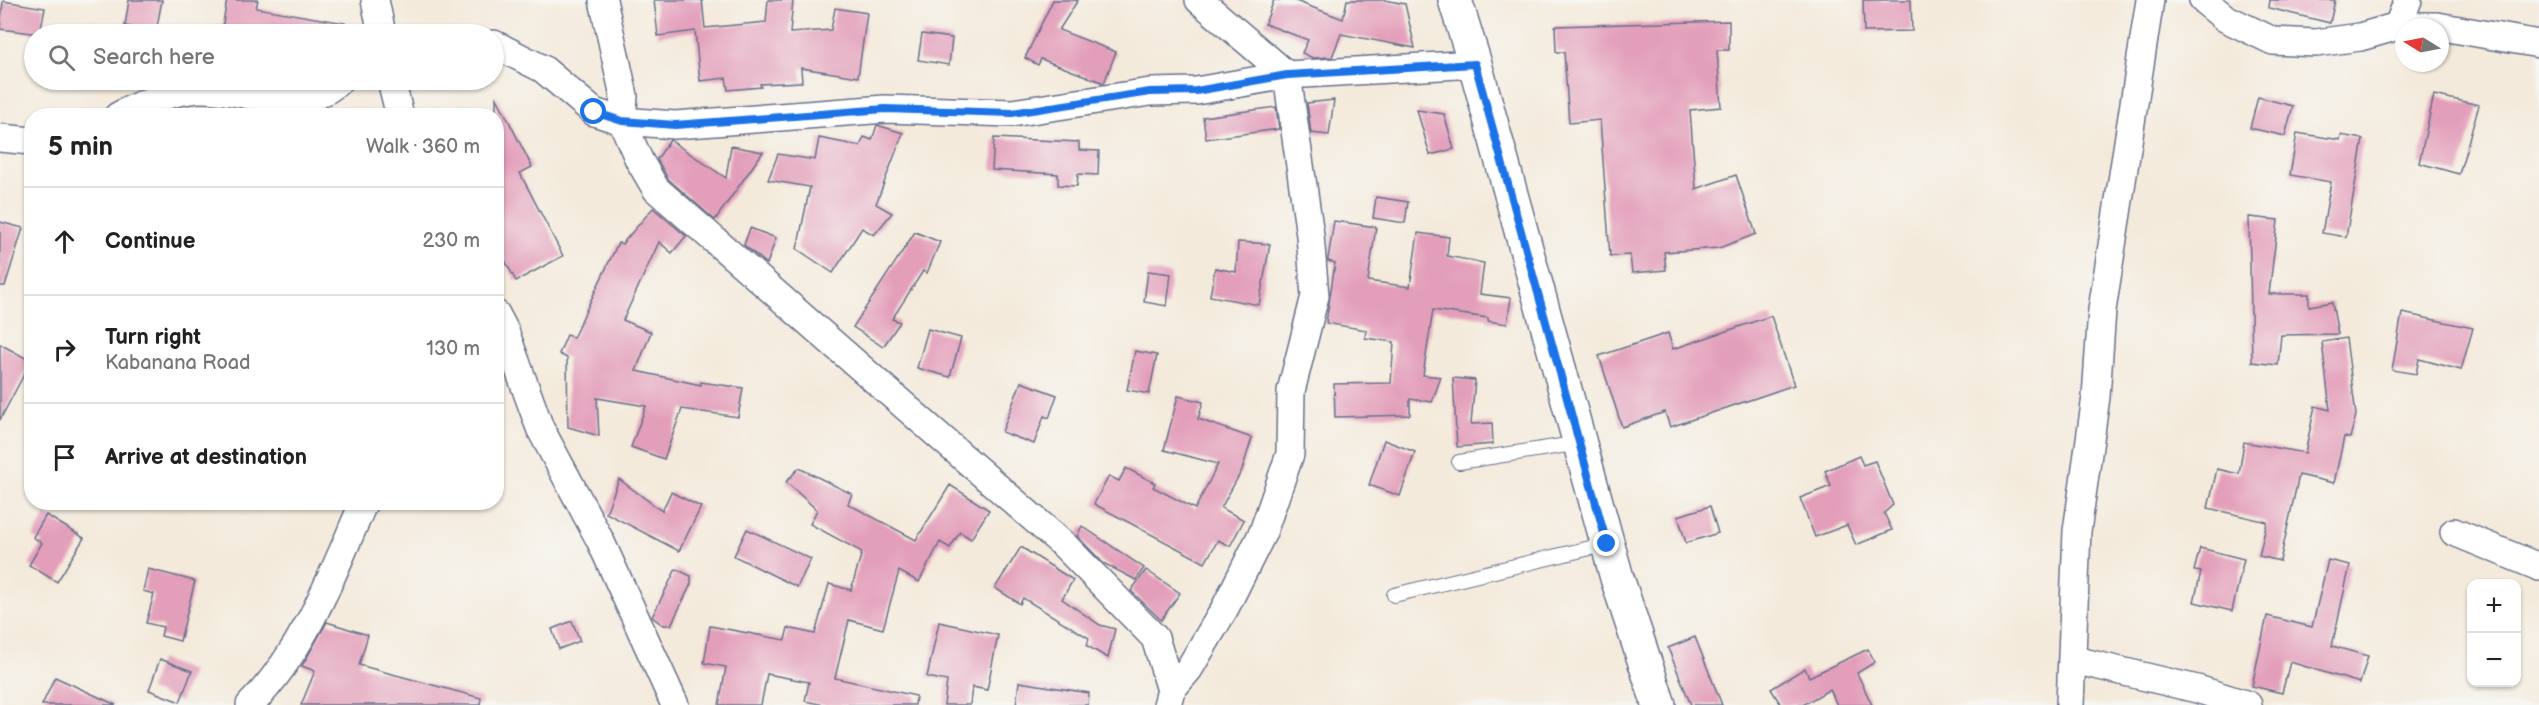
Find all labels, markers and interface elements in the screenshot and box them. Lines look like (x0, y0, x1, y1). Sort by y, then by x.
north arrow (2395, 18, 2449, 72)
search box (24, 24, 504, 90)
icon: search (45, 41, 78, 74)
text: Search here (93, 44, 215, 71)
route start (580, 98, 606, 124)
text: 5 min (48, 132, 113, 163)
text: Walk · 360 m (366, 135, 480, 159)
icon: ahead (48, 225, 81, 258)
text: Continue (105, 228, 195, 255)
text: 230 m (423, 229, 480, 253)
text: Turn right (105, 324, 201, 351)
icon: right (48, 333, 81, 366)
text: 130 m (426, 337, 480, 361)
text: Kabanana Road (105, 351, 251, 375)
icon: arrive (48, 441, 81, 474)
text: Arrive at destination (105, 444, 307, 471)
route end (1593, 530, 1619, 556)
map controls (2467, 579, 2521, 687)
button: + (2467, 579, 2521, 633)
button: − (2467, 633, 2521, 687)

